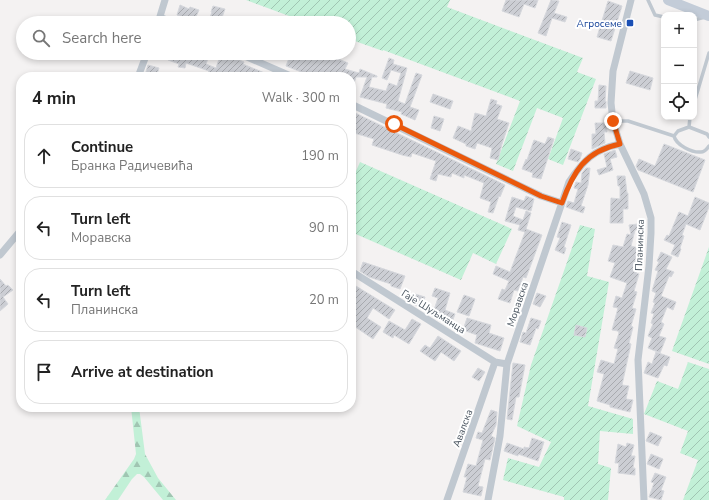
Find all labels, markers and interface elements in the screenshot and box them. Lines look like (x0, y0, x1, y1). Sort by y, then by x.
map controls (661, 12, 697, 120)
button: + (661, 12, 697, 48)
search box (16, 16, 356, 60)
place label: Агросеме (577, 17, 622, 31)
marker: Агросеме (625, 18, 635, 28)
icon: search (30, 27, 52, 49)
text: Search here (62, 28, 142, 48)
button: − (661, 48, 697, 84)
button: locate (661, 84, 697, 120)
text: 4 min (32, 87, 76, 110)
text: Walk · 300 m (262, 89, 340, 107)
route end (604, 112, 622, 130)
route start (385, 115, 403, 133)
text: Continue (71, 137, 133, 157)
icon: ahead (33, 145, 55, 167)
text: 190 m (301, 147, 339, 165)
text: Бранка Радичевића (71, 157, 193, 175)
text: Turn left (71, 209, 130, 229)
icon: left (33, 217, 55, 239)
text: 90 m (309, 219, 339, 237)
street label: Планинска (632, 219, 648, 271)
text: Моравска (71, 229, 131, 247)
street label: Моравска (504, 280, 532, 329)
text: Turn left (71, 281, 130, 301)
street label: Гаје Шуљманца (399, 286, 468, 337)
icon: left (33, 289, 55, 311)
text: 20 m (309, 291, 339, 309)
text: Планинска (71, 301, 138, 319)
icon: arrive (33, 361, 55, 383)
text: Arrive at destination (71, 362, 214, 382)
street label: Авалска (450, 407, 476, 449)

